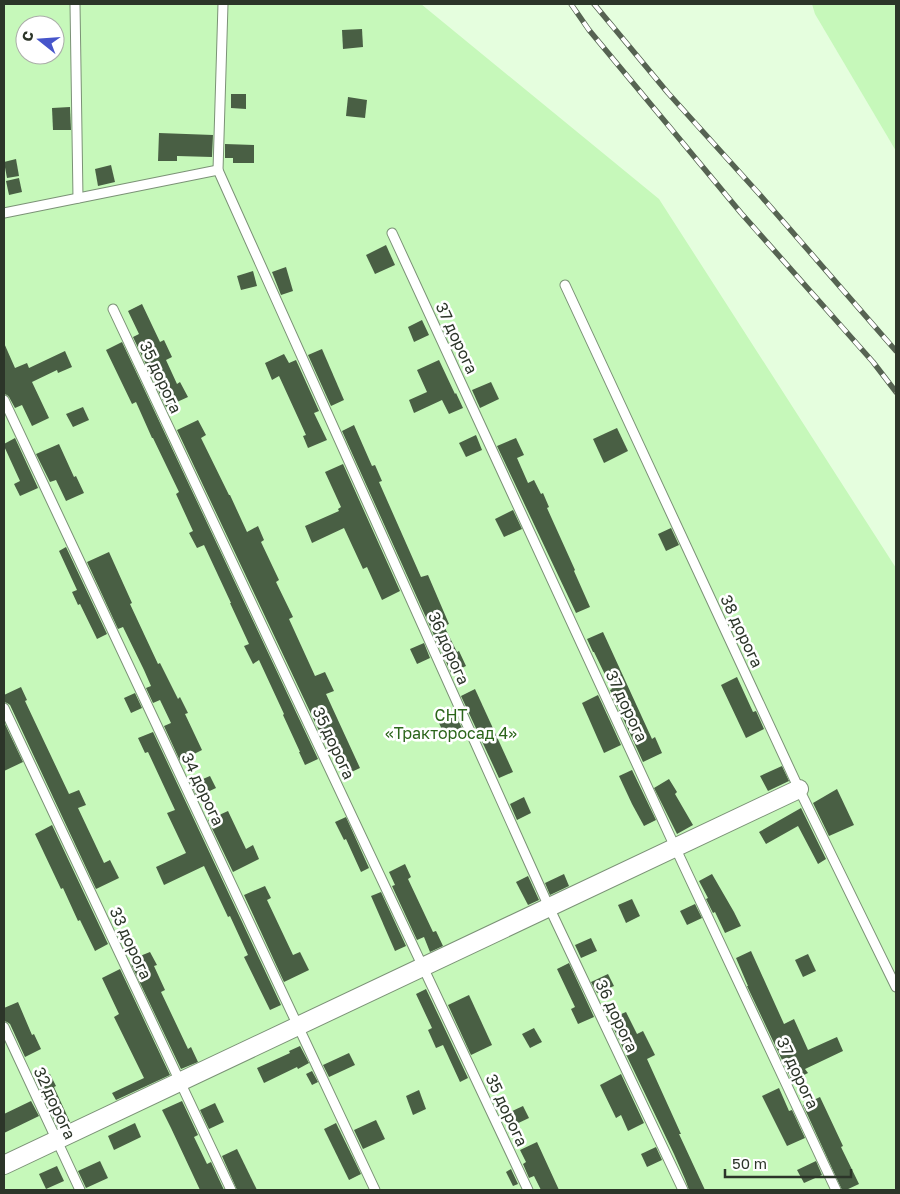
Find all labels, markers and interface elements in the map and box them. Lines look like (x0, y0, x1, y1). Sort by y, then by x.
north arrow (15, 15, 65, 65)
text: С (18, 29, 37, 43)
street label: 37 дорога (432, 299, 482, 377)
street label: 35 дорога (136, 338, 186, 416)
street label: 38 дорога (716, 591, 768, 671)
street label: 36 дорога (424, 608, 474, 688)
street label: 37 дорога (602, 667, 652, 745)
street label: 35 дорога (309, 704, 359, 782)
park label: СНТ «Тракторосад 4» (385, 705, 517, 743)
street label: 34 дорога (177, 749, 229, 829)
street label: 33 дорога (106, 904, 156, 982)
street label: 36 дорога (591, 976, 643, 1056)
street label: 37 дорога (773, 1034, 823, 1112)
street label: 32 дорога (30, 1064, 80, 1142)
street label: 35 дорога (482, 1071, 532, 1149)
scale bar (725, 1146, 851, 1178)
text: 50 m (732, 1154, 767, 1172)

